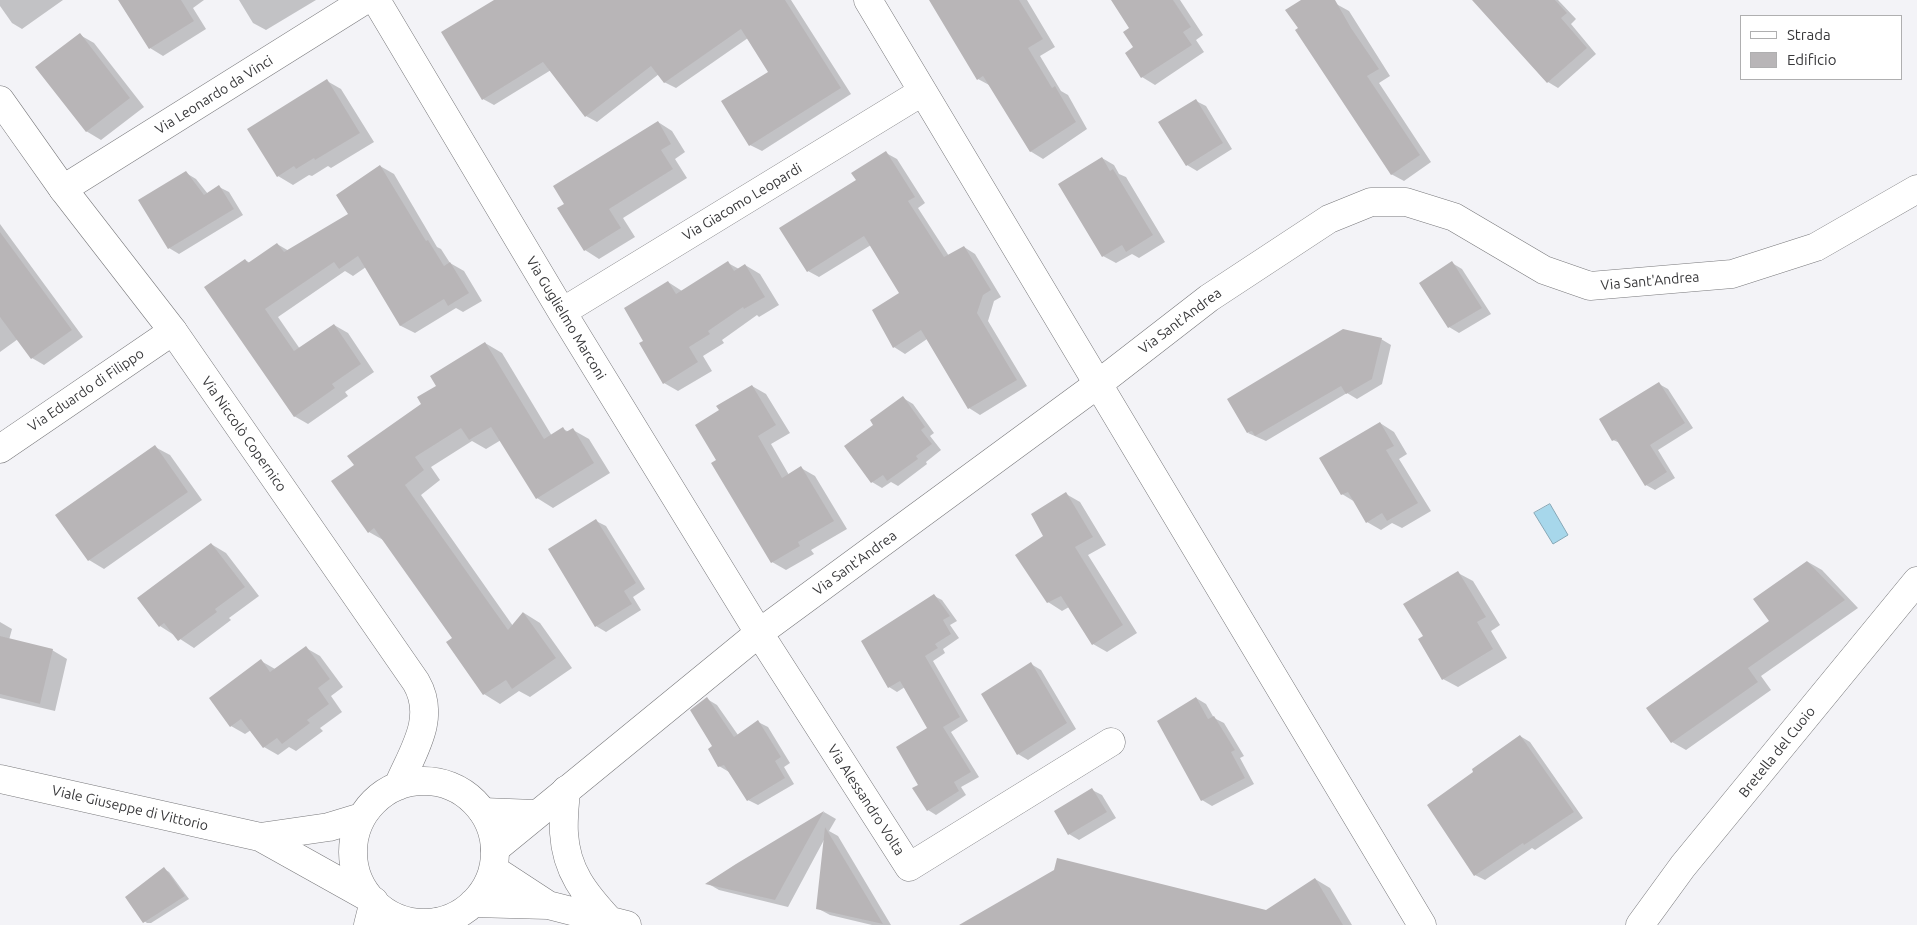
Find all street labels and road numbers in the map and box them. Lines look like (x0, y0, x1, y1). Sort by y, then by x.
street label: Via Leonardo da Vinci (152, 52, 276, 138)
street label: Via Giacomo Leopardi (679, 160, 805, 244)
street label: Via Guglielmo Marconi (522, 253, 610, 383)
street label: Via Sant'Andrea (1600, 268, 1700, 294)
street label: Via Sant'Andrea (1135, 284, 1225, 358)
street label: Via Eduardo di Filippo (25, 345, 147, 435)
street label: Via Niccolò Copernico (198, 373, 290, 495)
street label: Via Sant'Andrea (810, 527, 900, 599)
street label: Bretella del Cuoio (1735, 703, 1819, 801)
street label: Via Alessandro Volta (824, 741, 908, 859)
street label: Viale Giuseppe di Vittorio (50, 782, 210, 834)

